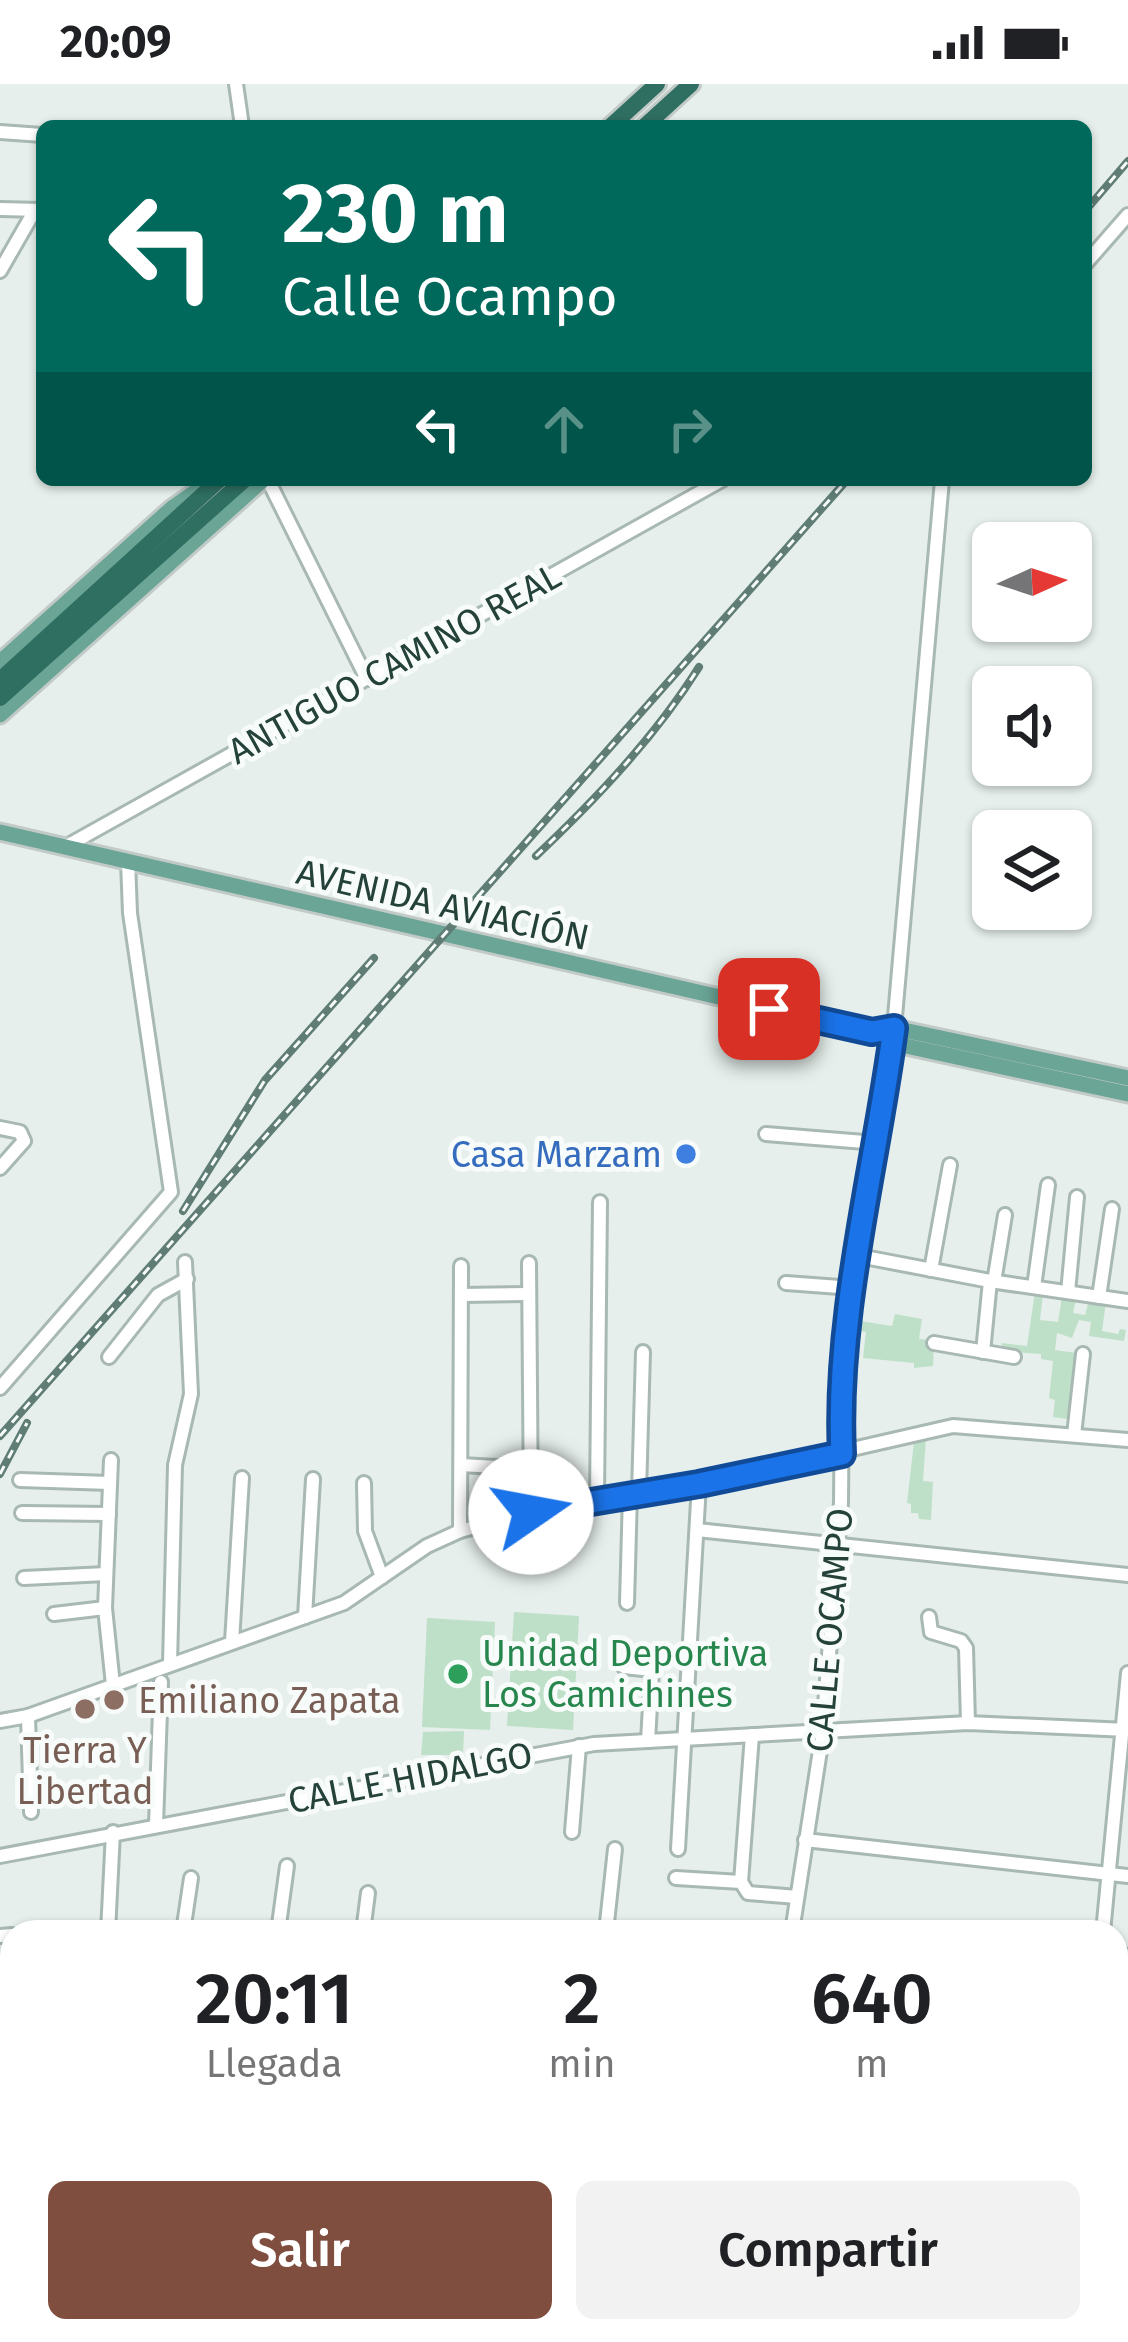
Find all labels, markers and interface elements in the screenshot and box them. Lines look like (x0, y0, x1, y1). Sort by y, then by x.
text: 20:09 (60, 15, 171, 69)
text: 230 m (282, 163, 509, 264)
icon: left (84, 168, 240, 324)
text: Calle Ocampo (282, 265, 618, 329)
icon: left (405, 396, 471, 462)
icon: ahead (531, 396, 597, 462)
icon: right (657, 396, 723, 462)
north arrow (972, 522, 1092, 642)
map controls (972, 522, 1092, 930)
street label: ANTIGUO CAMINO REAL (220, 554, 569, 774)
button: sound (972, 666, 1092, 786)
button: layers (972, 810, 1092, 930)
street label: AVENIDA AVIACIÓN (292, 850, 593, 960)
pin (718, 958, 820, 1060)
icon: arrive (736, 976, 802, 1042)
place label: Casa Marzam (451, 1133, 662, 1177)
marker: Casa Marzam (673, 1141, 699, 1167)
position arrow (468, 1449, 594, 1575)
street label: CALLE OCAMPO (797, 1506, 863, 1754)
place label: Unidad Deportiva Los Camichines (482, 1632, 768, 1717)
marker: Unidad Deportiva Los Camichines (445, 1661, 471, 1687)
place label: Emiliano Zapata (138, 1679, 401, 1723)
marker: Emiliano Zapata (101, 1687, 127, 1713)
marker: Tierra Y Libertad (72, 1696, 98, 1722)
place label: Tierra Y Libertad (17, 1729, 153, 1814)
street label: CALLE HIDALGO (284, 1733, 536, 1823)
text: 20:11 (195, 1956, 353, 2042)
text: 2 (564, 1956, 600, 2042)
text: 640 (811, 1956, 933, 2042)
text: Llegada (206, 2041, 343, 2087)
text: min (548, 2041, 616, 2087)
text: m (855, 2041, 889, 2087)
button: Salir (48, 2181, 552, 2319)
button: Compartir (576, 2181, 1080, 2319)

